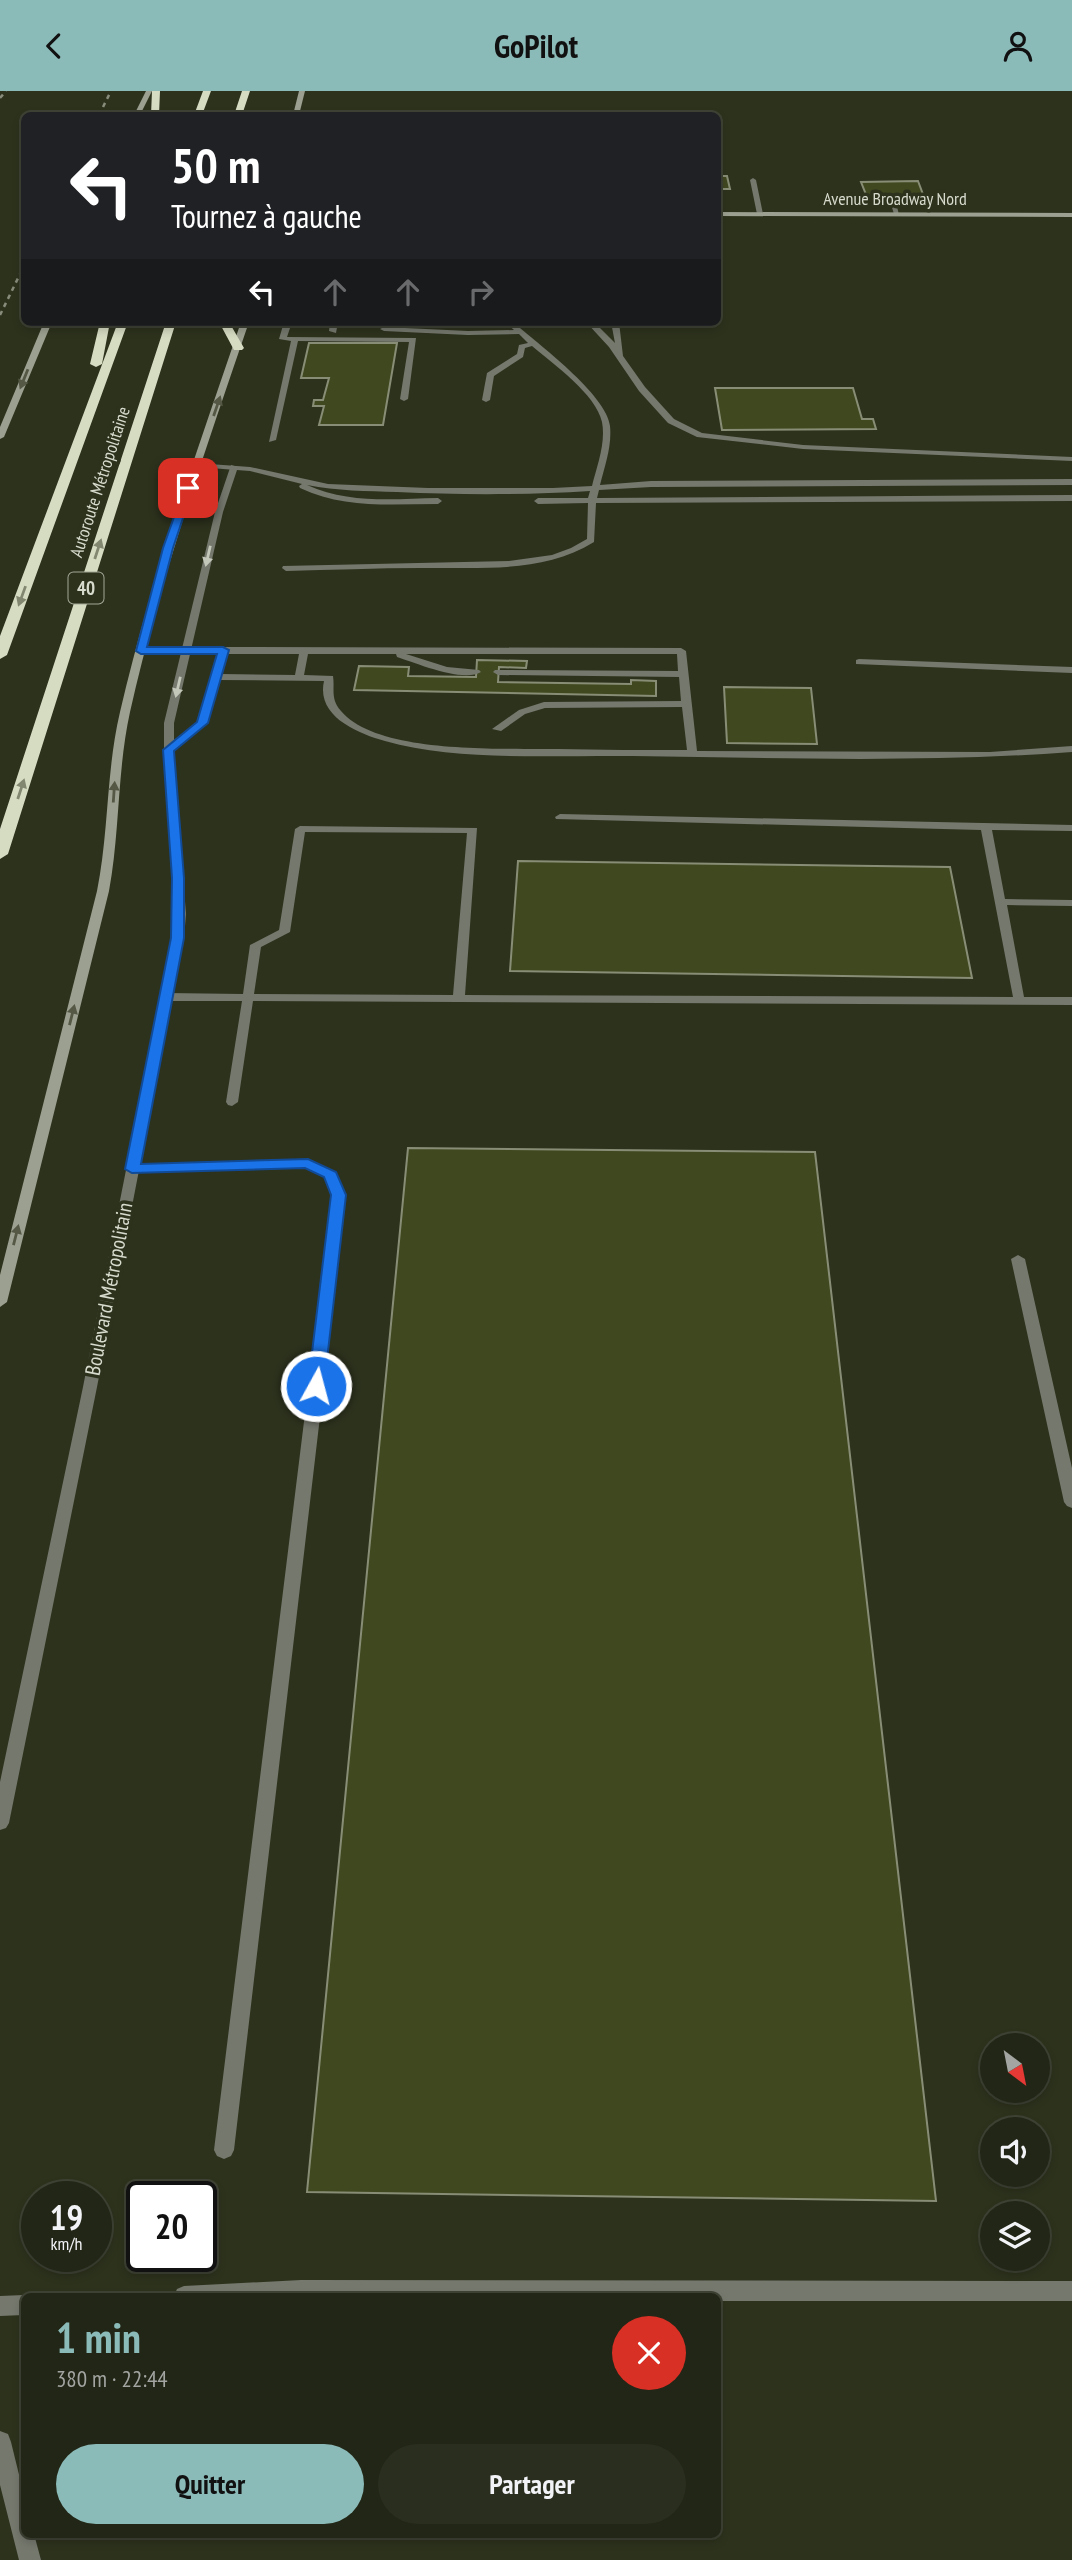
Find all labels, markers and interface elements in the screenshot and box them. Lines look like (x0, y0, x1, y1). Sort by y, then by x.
text: GoPilot (494, 25, 578, 67)
icon: back (35, 27, 73, 65)
icon: person (999, 27, 1037, 65)
text: 50 m (171, 133, 260, 197)
icon: left (56, 140, 147, 231)
street label: Avenue Broadway Nord (823, 187, 967, 210)
text: Tournez à gauche (171, 195, 362, 237)
icon: left (243, 273, 281, 311)
icon: ahead (316, 273, 354, 311)
icon: ahead (389, 273, 427, 311)
icon: right (462, 273, 500, 311)
one-way arrow (18, 369, 29, 390)
one-way arrow (212, 396, 223, 417)
street label: Autoroute Métropolitaine (64, 404, 135, 560)
pin (158, 458, 218, 518)
icon: arrive (169, 469, 207, 507)
one-way arrow (94, 539, 104, 560)
one-way arrow (203, 545, 214, 567)
road number: 40 (68, 573, 104, 603)
one-way arrow (16, 586, 27, 607)
one-way arrow (172, 676, 183, 698)
one-way arrow (16, 778, 27, 799)
one-way arrow (109, 781, 120, 803)
one-way arrow (67, 1003, 78, 1025)
street label: Boulevard Métropolitain (79, 1200, 138, 1378)
one-way arrow (11, 1224, 22, 1246)
position arrow (279, 1349, 353, 1423)
north arrow (980, 2033, 1050, 2103)
map controls (980, 2033, 1050, 2271)
button: sound (980, 2117, 1050, 2187)
speed limit sign: 20 (126, 2181, 217, 2272)
text: 19 (50, 2194, 83, 2240)
button: layers (980, 2201, 1050, 2271)
text: km/h (51, 2232, 82, 2255)
text: 1 min (56, 2310, 141, 2365)
button: close (612, 2316, 686, 2390)
text: 380 m · 22:44 (56, 2364, 168, 2393)
button: Quitter (56, 2444, 364, 2524)
button: Partager (378, 2444, 686, 2524)

